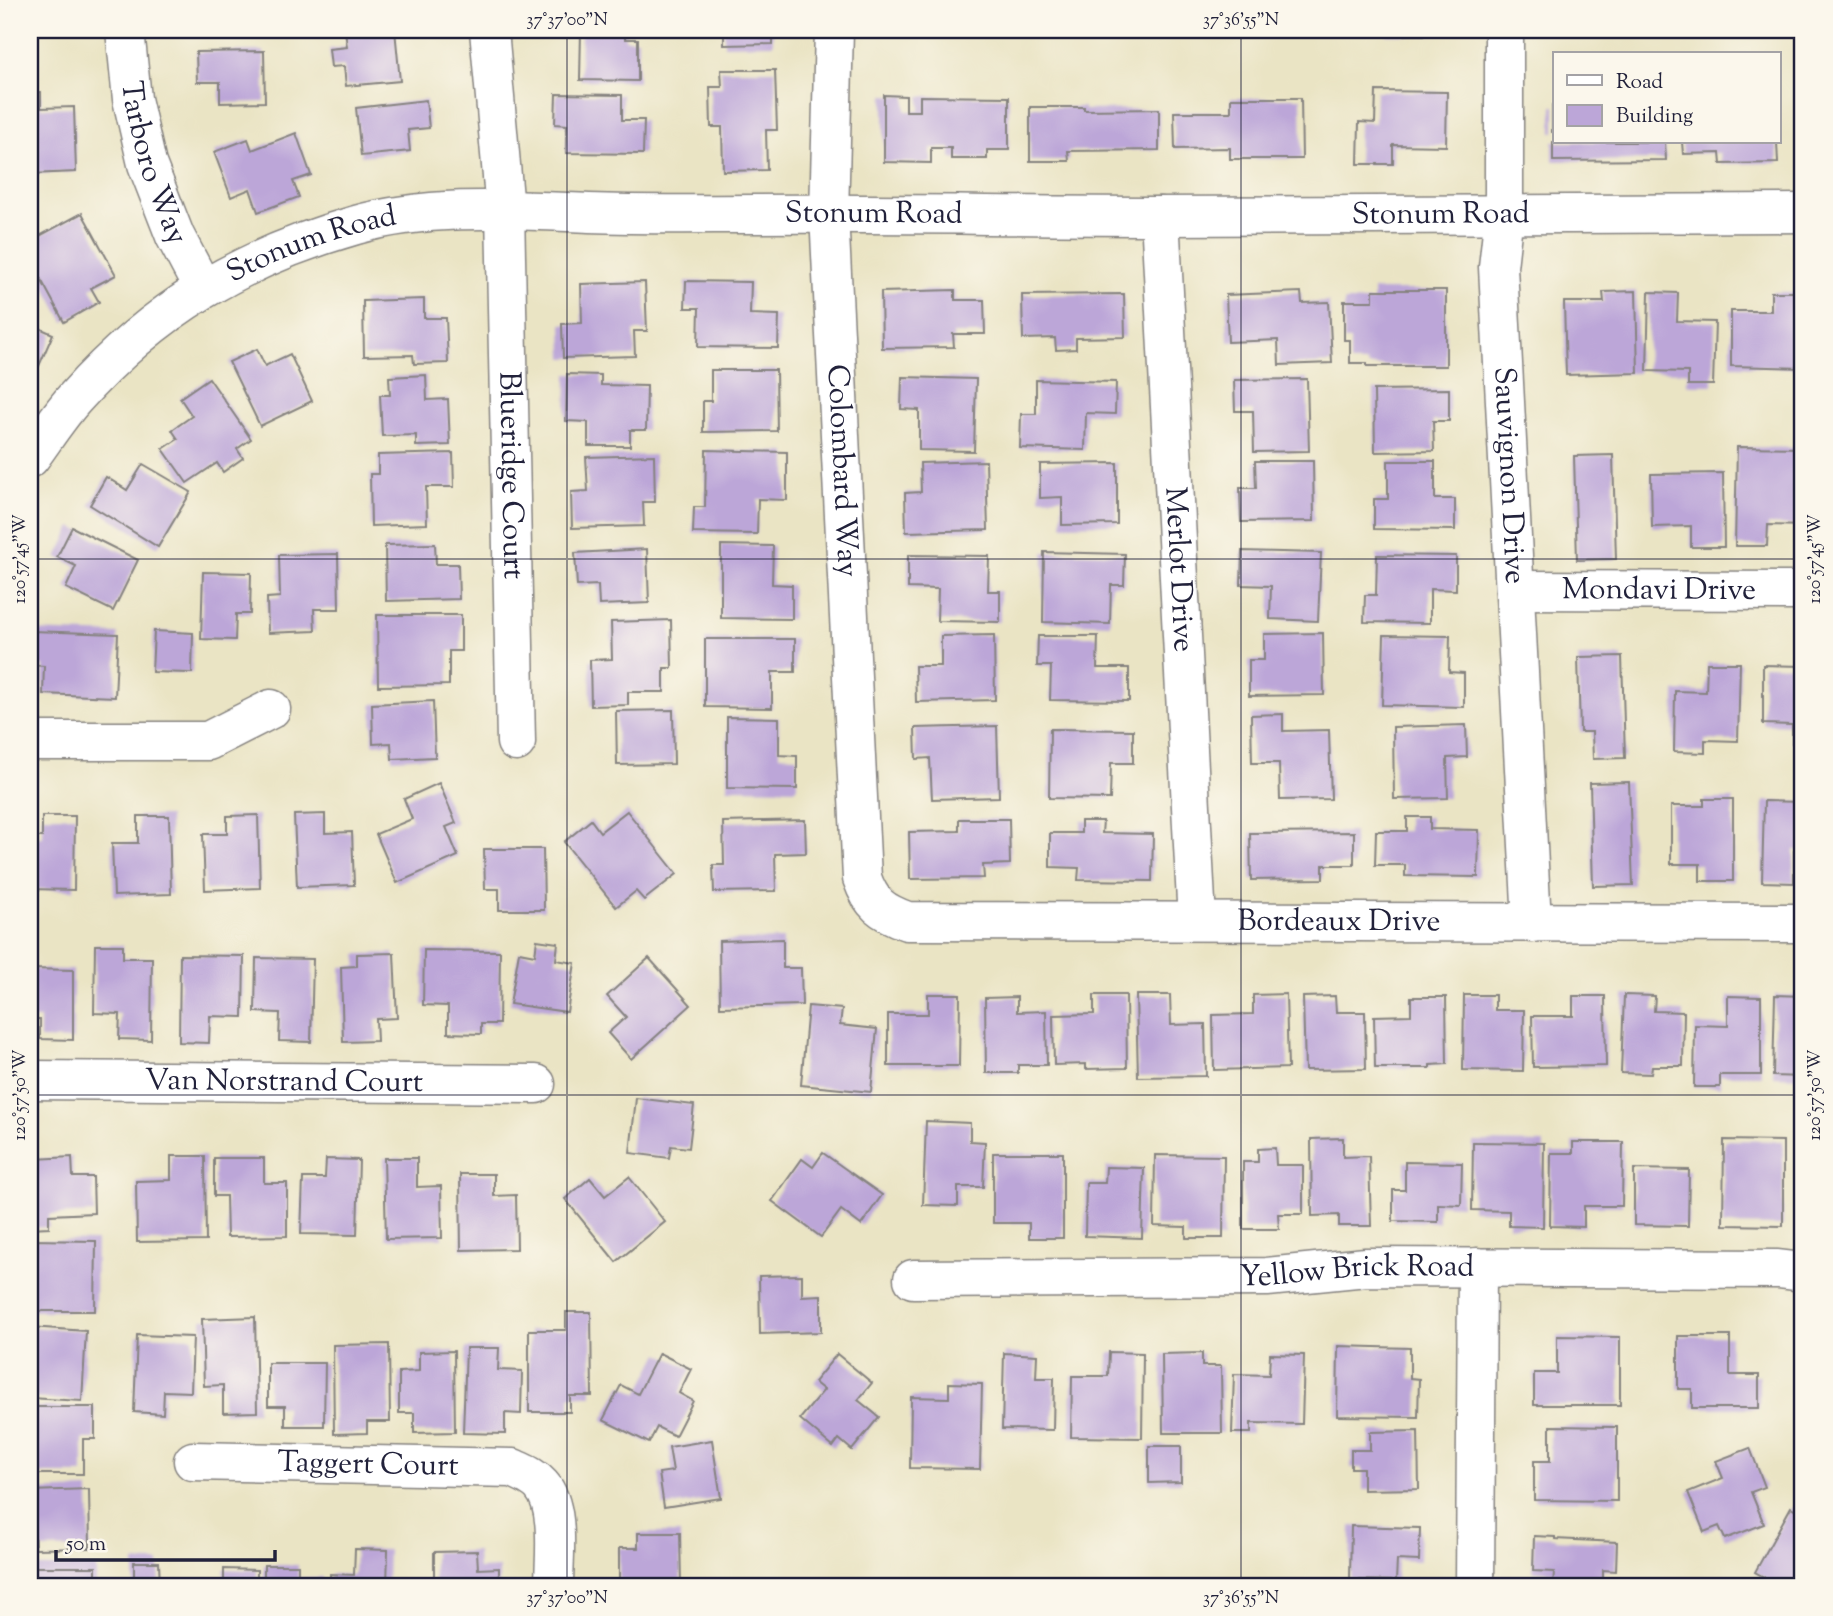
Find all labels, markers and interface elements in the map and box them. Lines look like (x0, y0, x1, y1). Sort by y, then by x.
text: 37°37'00"N (526, 8, 608, 34)
text: 37°36'55"N (1203, 8, 1279, 34)
legend (1553, 52, 1780, 144)
text: Road (1616, 68, 1663, 98)
street label: Tarboro Way (109, 79, 198, 253)
text: Building (1616, 102, 1693, 132)
street label: Stonum Road (785, 192, 963, 236)
street label: Stonum Road (1352, 193, 1530, 237)
street label: Stonum Road (219, 195, 400, 294)
street label: Colombard Way (815, 363, 869, 578)
street label: Sauvignon Drive (1482, 366, 1536, 585)
street label: Blueridge Court (487, 371, 534, 580)
street label: Merlot Drive (1153, 486, 1204, 653)
text: 120°57'45"W (8, 514, 34, 604)
text: 120°57'45"W (1803, 514, 1829, 604)
street label: Mondavi Drive (1562, 569, 1756, 612)
street label: Bordeaux Drive (1237, 900, 1440, 944)
text: 120°57'50"W (8, 1049, 34, 1141)
text: 120°57'50"W (1803, 1049, 1829, 1141)
street label: Van Norstrand Court (145, 1059, 423, 1105)
street label: Yellow Brick Road (1239, 1245, 1474, 1299)
street label: Taggert Court (277, 1441, 459, 1488)
scale bar (56, 1518, 275, 1562)
text: 50 m (65, 1530, 106, 1560)
text: 37°37'00"N (526, 1586, 608, 1612)
text: 37°36'55"N (1203, 1586, 1279, 1612)

